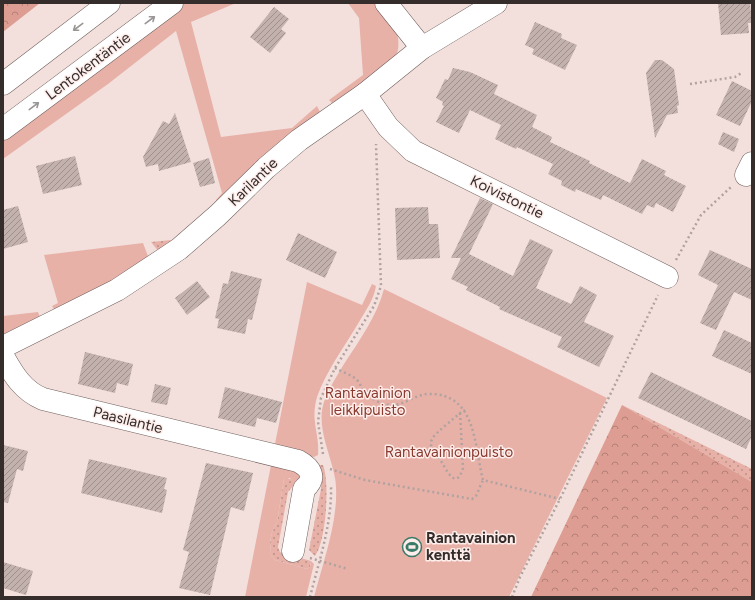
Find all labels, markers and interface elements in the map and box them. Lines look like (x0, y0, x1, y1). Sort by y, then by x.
one-way arrow (144, 16, 155, 24)
one-way arrow (73, 22, 84, 31)
street label: Lentokentäntie (42, 28, 134, 104)
one-way arrow (29, 101, 40, 110)
street label: Karilantie (224, 154, 282, 210)
street label: Koivistontie (467, 171, 547, 223)
park label: Rantavainion leikkipuisto (325, 384, 411, 419)
street label: Paasilantie (91, 403, 165, 437)
park label: Rantavainionpuisto (385, 443, 513, 461)
place label: Rantavainion kenttä (426, 529, 516, 564)
sports icon: Rantavainion kenttä (401, 536, 423, 558)

